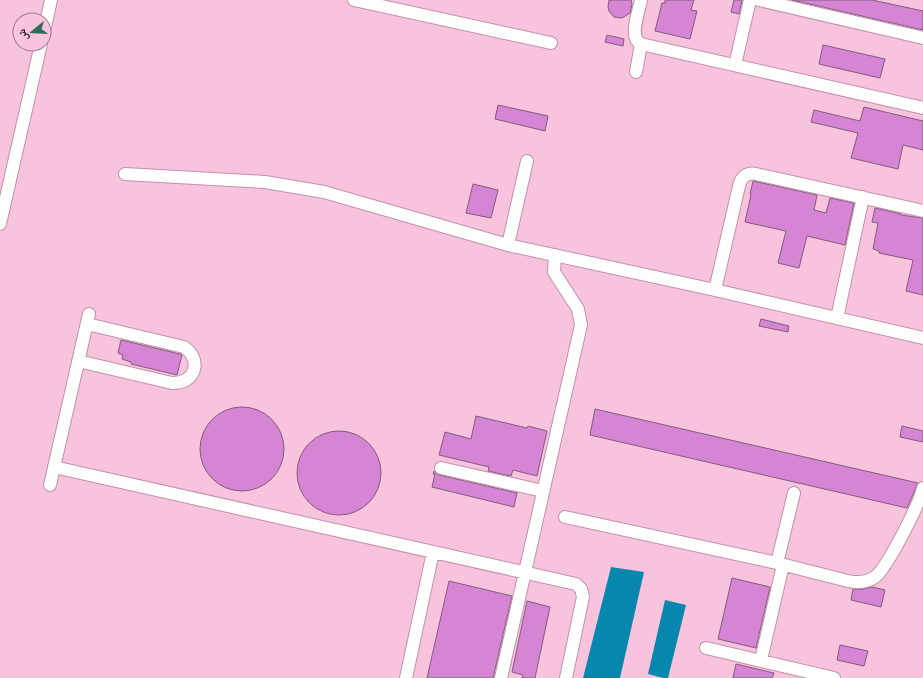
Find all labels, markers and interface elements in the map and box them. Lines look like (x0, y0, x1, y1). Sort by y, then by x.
north arrow (12, 12, 52, 52)
text: ش (15, 27, 32, 42)

